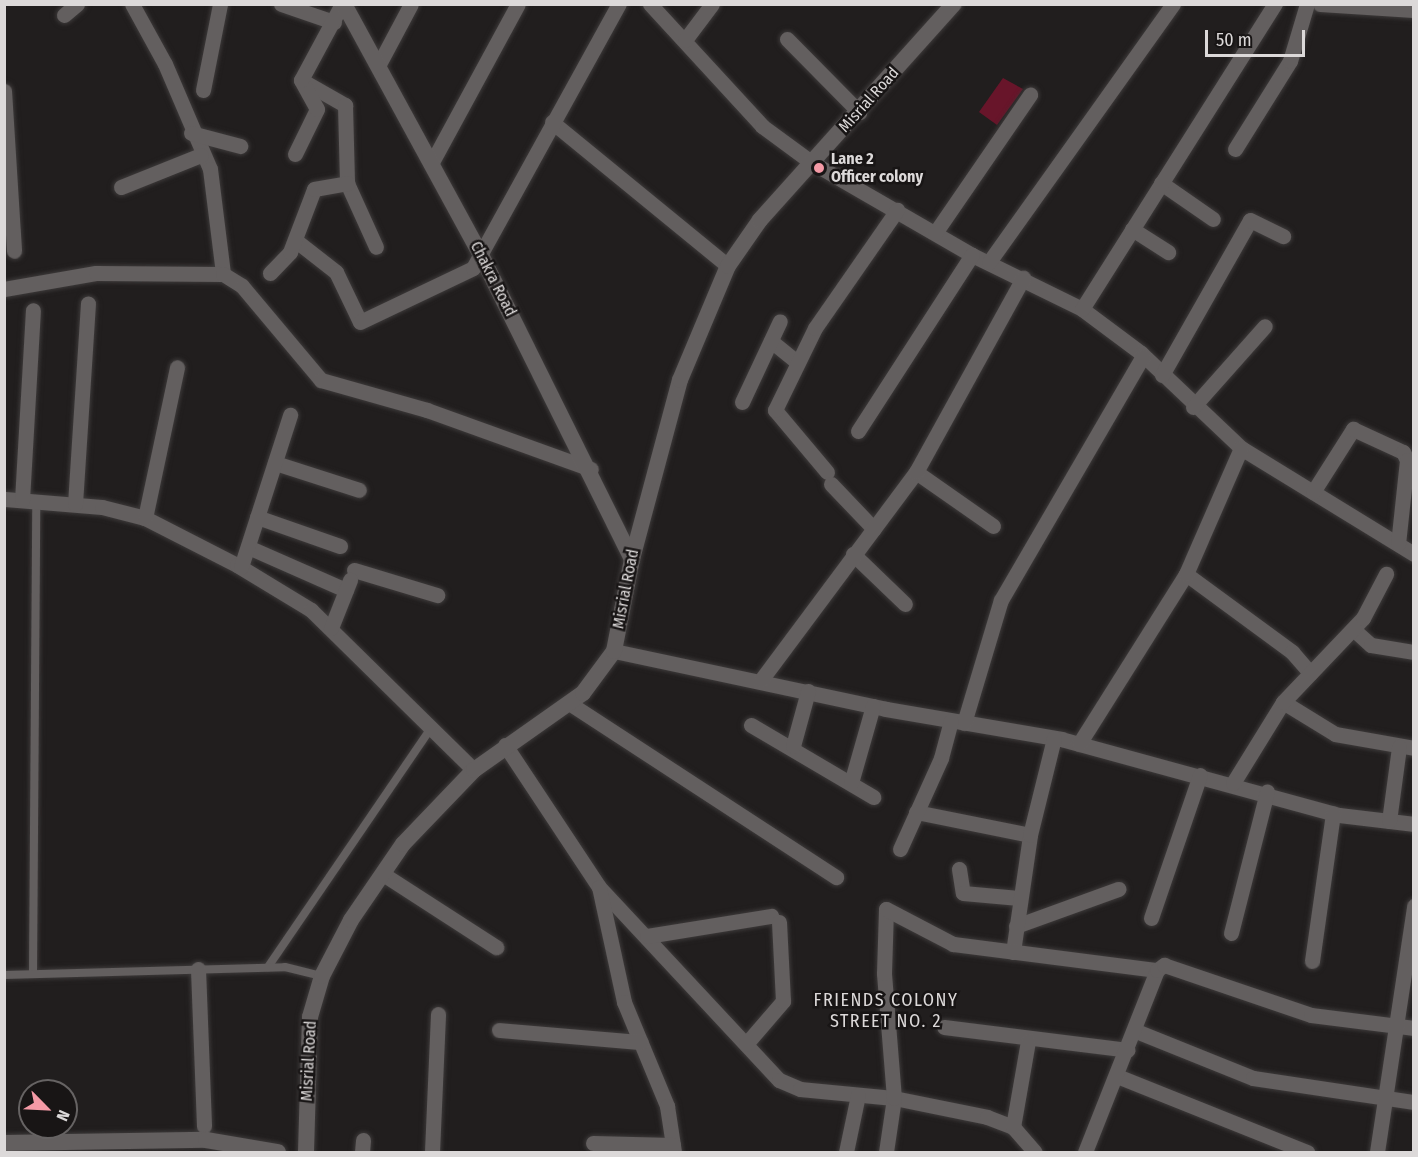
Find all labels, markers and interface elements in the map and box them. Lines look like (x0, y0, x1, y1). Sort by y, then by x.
scale bar (1208, 18, 1308, 56)
text: 50 m (1216, 29, 1252, 51)
street label: Misrial Road (835, 64, 903, 136)
place label: Lane 2 Officer colony (831, 149, 923, 187)
marker: Lane 2 Officer colony (812, 161, 826, 175)
street label: Chakra Road (466, 238, 520, 320)
street label: Misrial Road (609, 548, 643, 630)
district label: FRIENDS COLONY STREET NO. 2 (814, 990, 958, 1032)
street label: Misrial Road (297, 1020, 321, 1102)
north arrow (18, 1079, 78, 1139)
text: N (52, 1107, 74, 1124)

